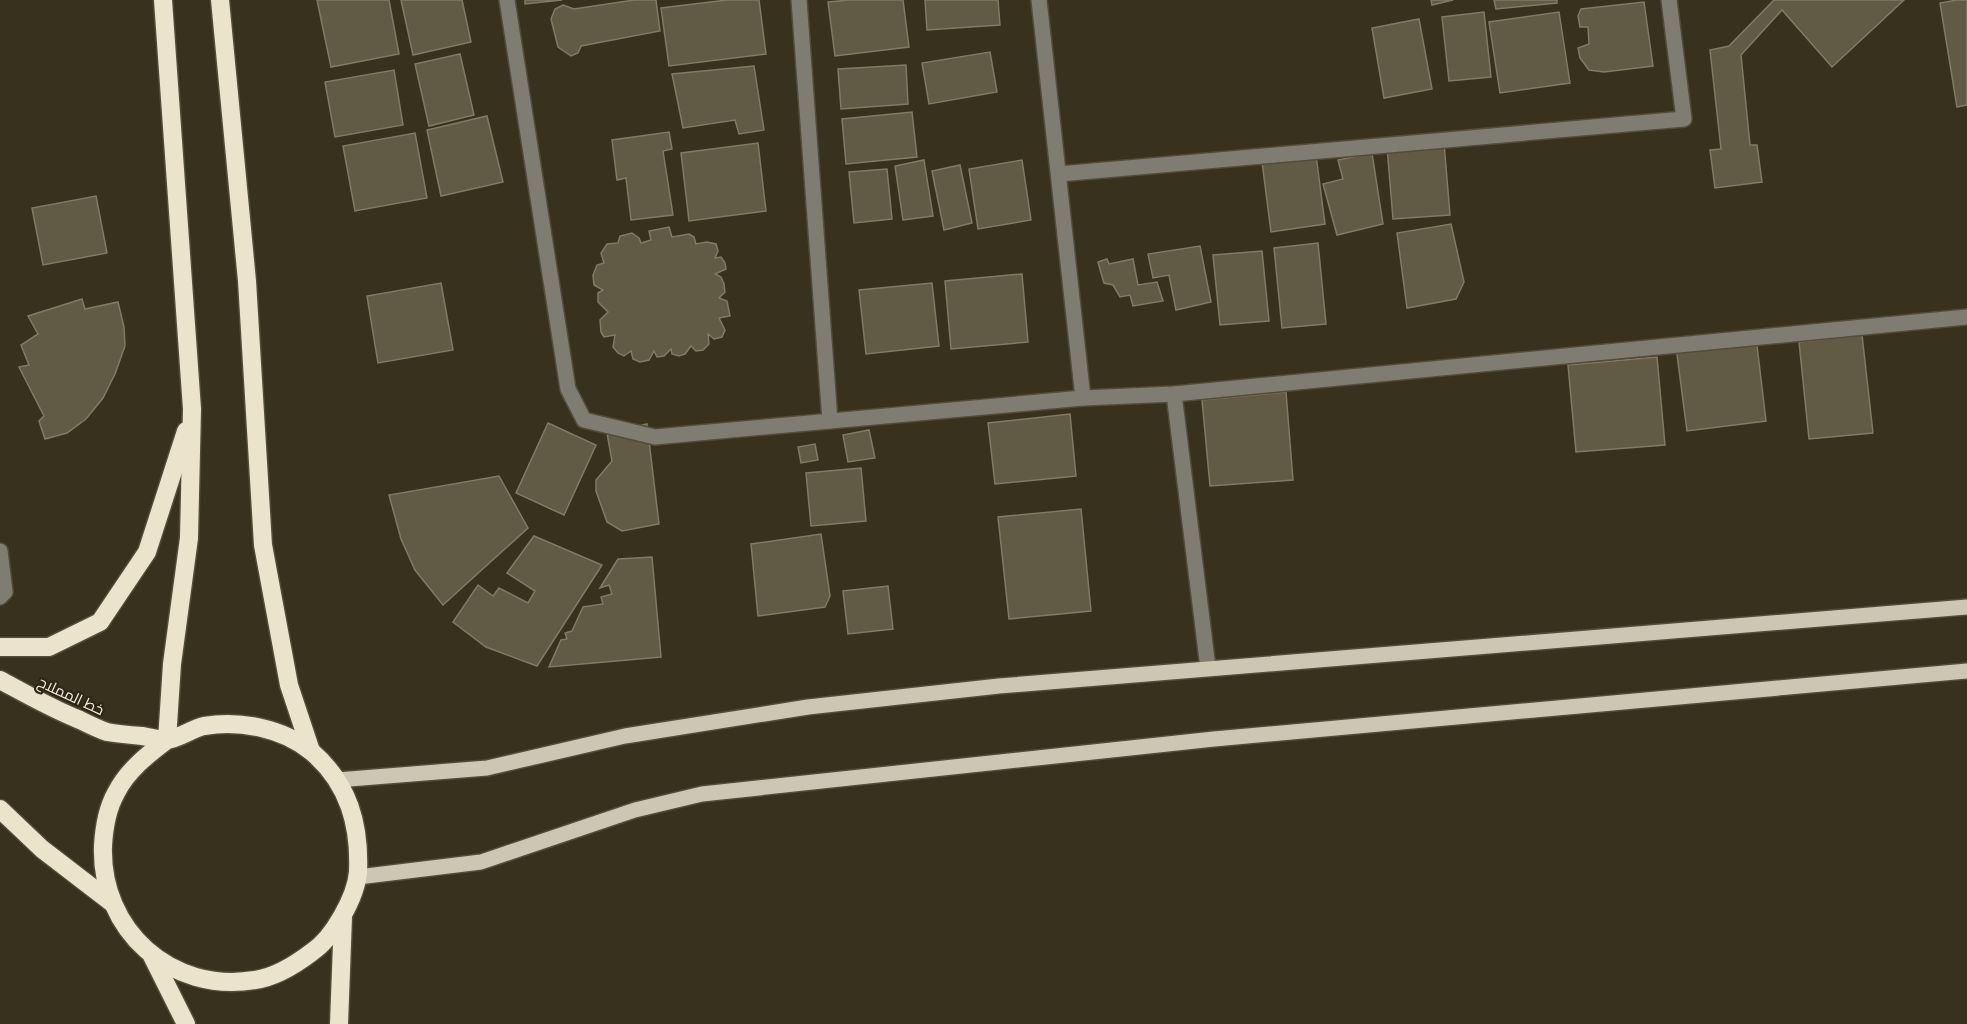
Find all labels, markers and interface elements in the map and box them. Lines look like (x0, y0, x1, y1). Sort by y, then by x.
street label: خط المملاح (34, 673, 107, 721)

